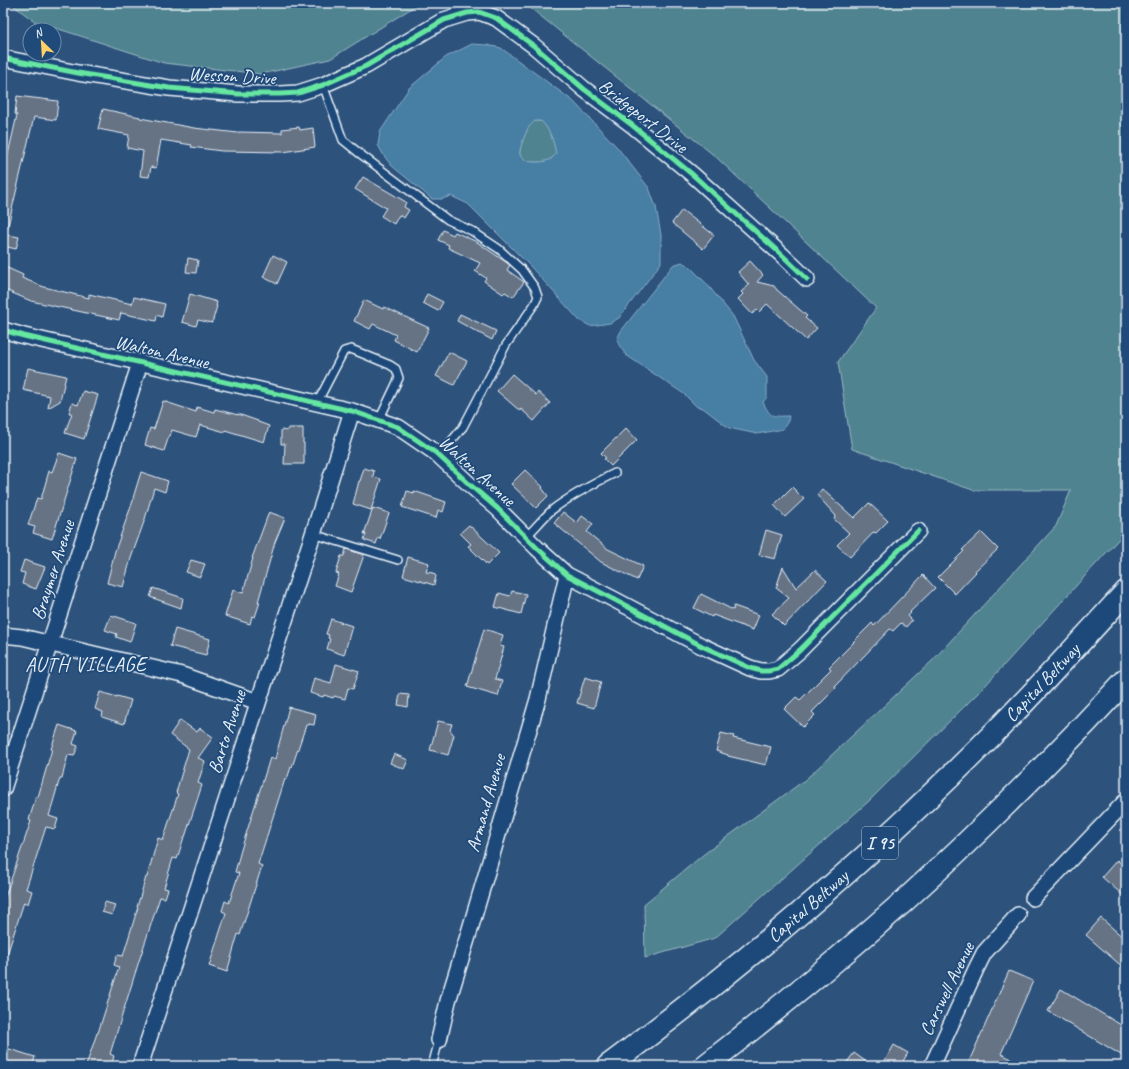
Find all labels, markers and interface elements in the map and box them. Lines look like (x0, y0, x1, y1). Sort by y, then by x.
north arrow (22, 22, 62, 62)
text: N (32, 24, 46, 41)
street label: Wesson Drive (188, 62, 278, 90)
street label: Bridgeport Drive (594, 74, 694, 159)
street label: Walton Avenue (113, 330, 213, 375)
street label: Walton Avenue (434, 430, 522, 513)
street label: Braymer Avenue (26, 515, 81, 623)
street label: Capital Beltway (999, 637, 1086, 727)
district label: AUTH VILLAGE (25, 652, 148, 677)
street label: Barto Avenue (202, 686, 252, 777)
street label: Armand Avenue (461, 750, 512, 855)
road number: I 95 (862, 827, 898, 859)
street label: Capital Beltway (762, 864, 855, 948)
street label: Carswell Avenue (914, 937, 981, 1040)

